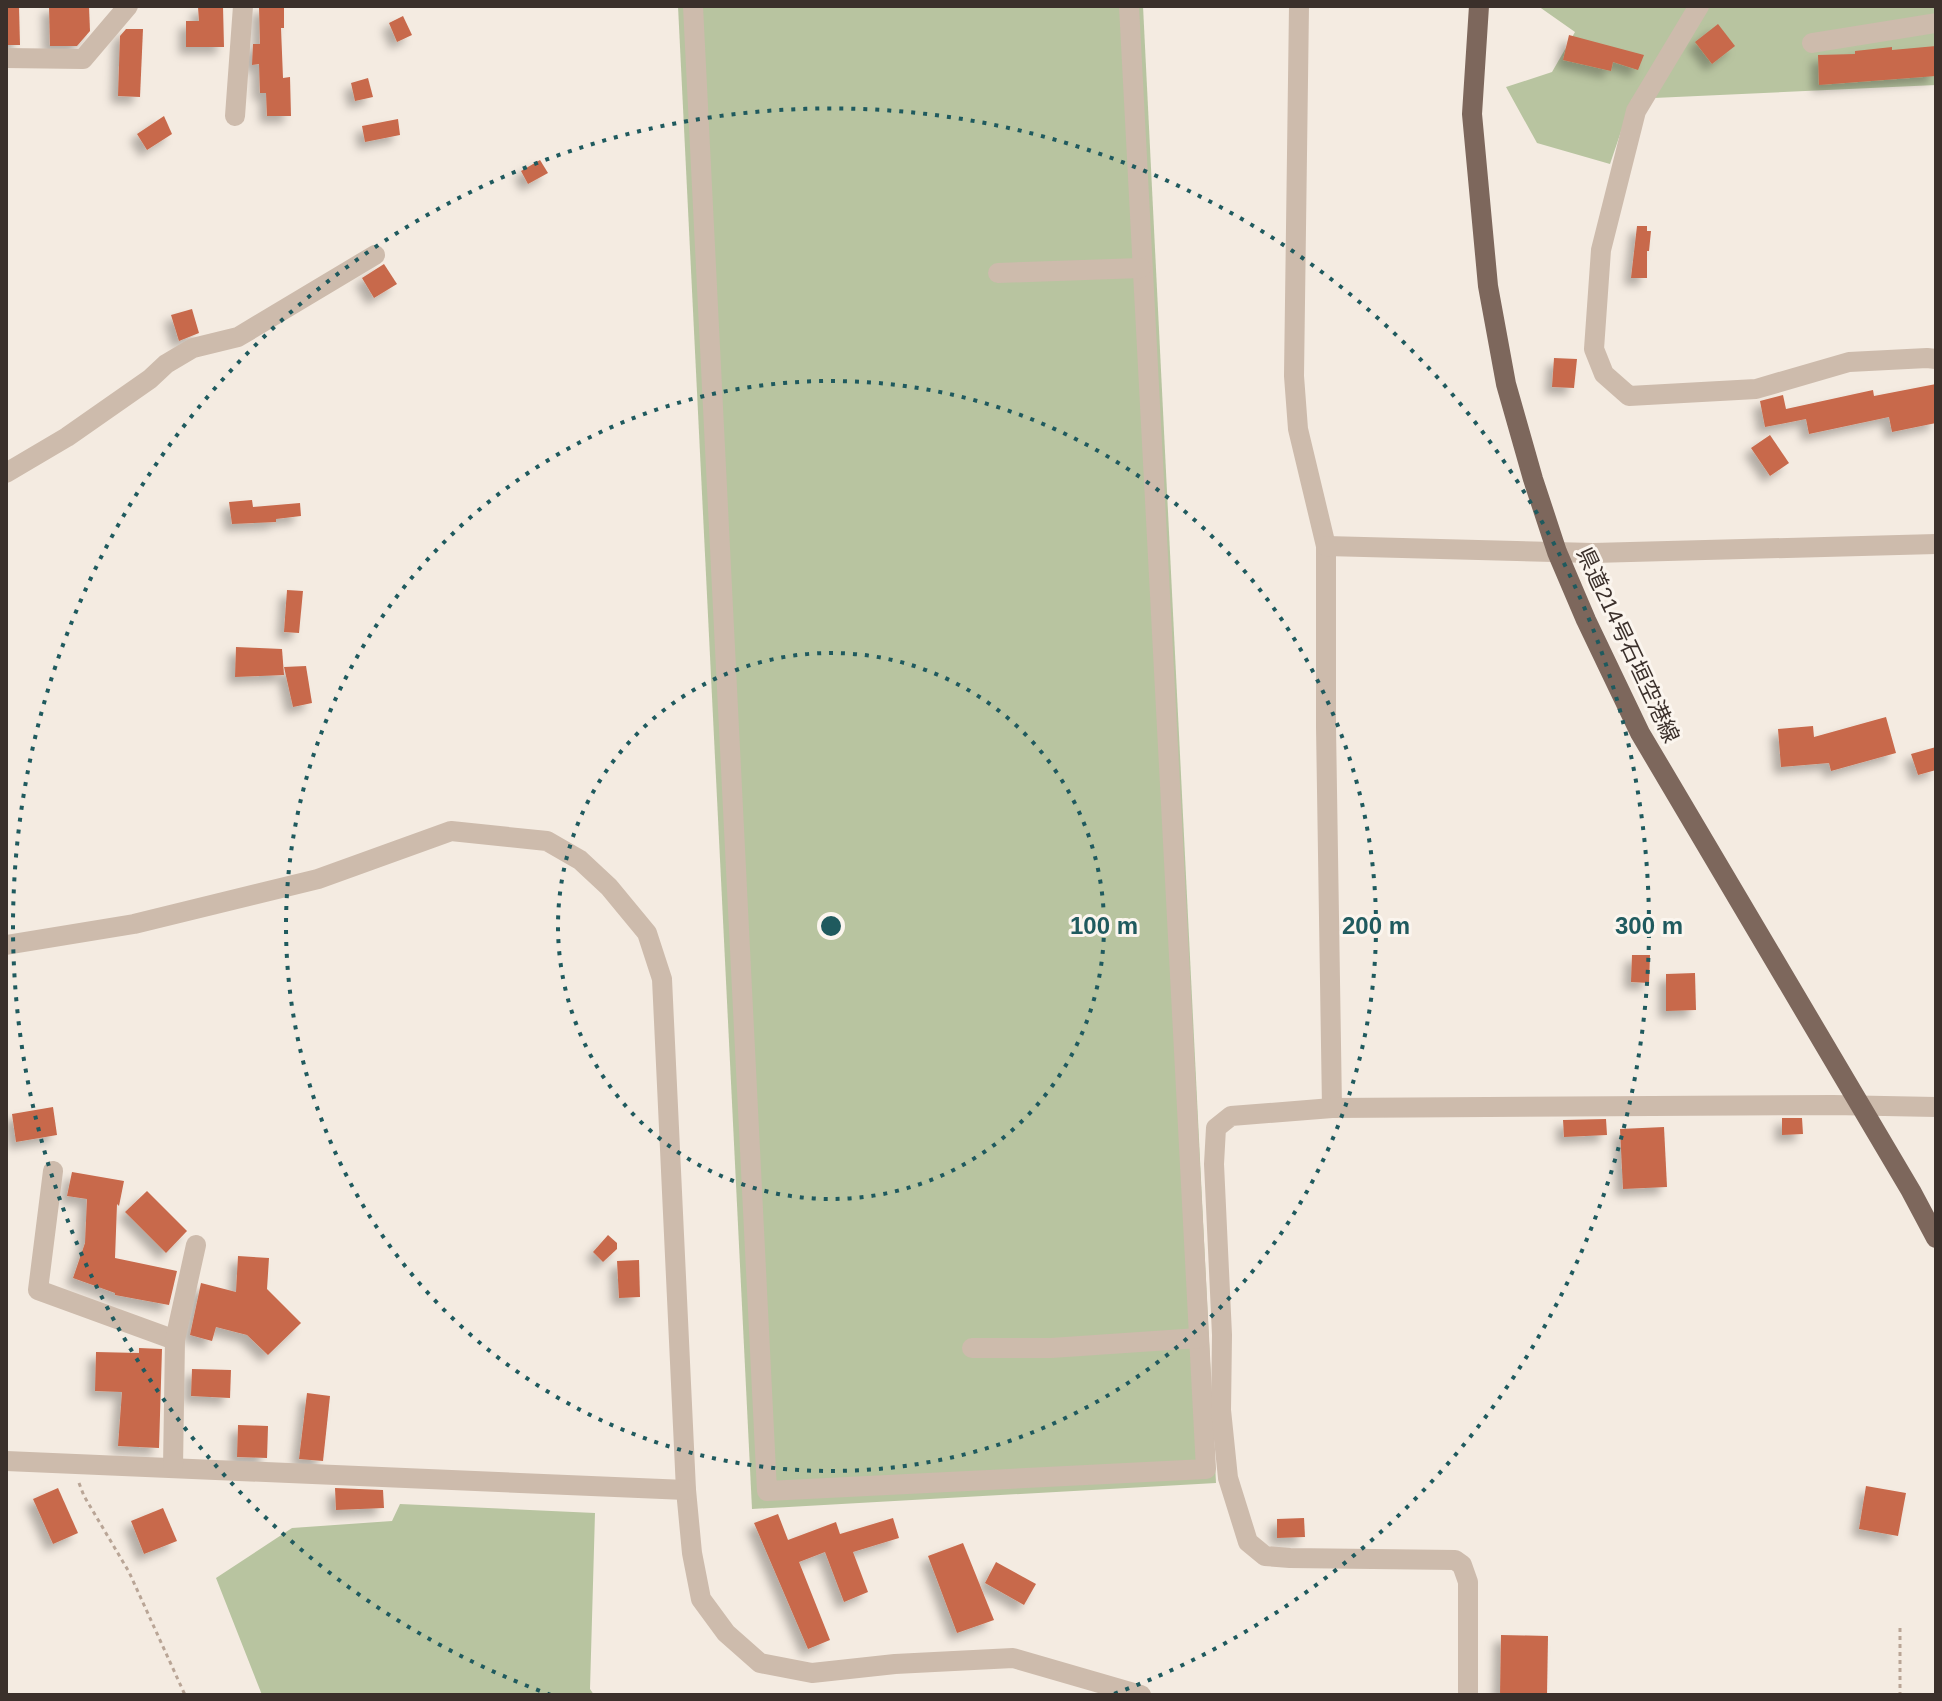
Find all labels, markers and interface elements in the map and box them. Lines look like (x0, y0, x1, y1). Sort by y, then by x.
street label: 県道214号石垣空港線 (1572, 543, 1684, 747)
centre of rings (817, 912, 845, 940)
text: 100 m (1070, 912, 1138, 939)
text: 200 m (1342, 912, 1410, 939)
text: 300 m (1615, 912, 1683, 939)

